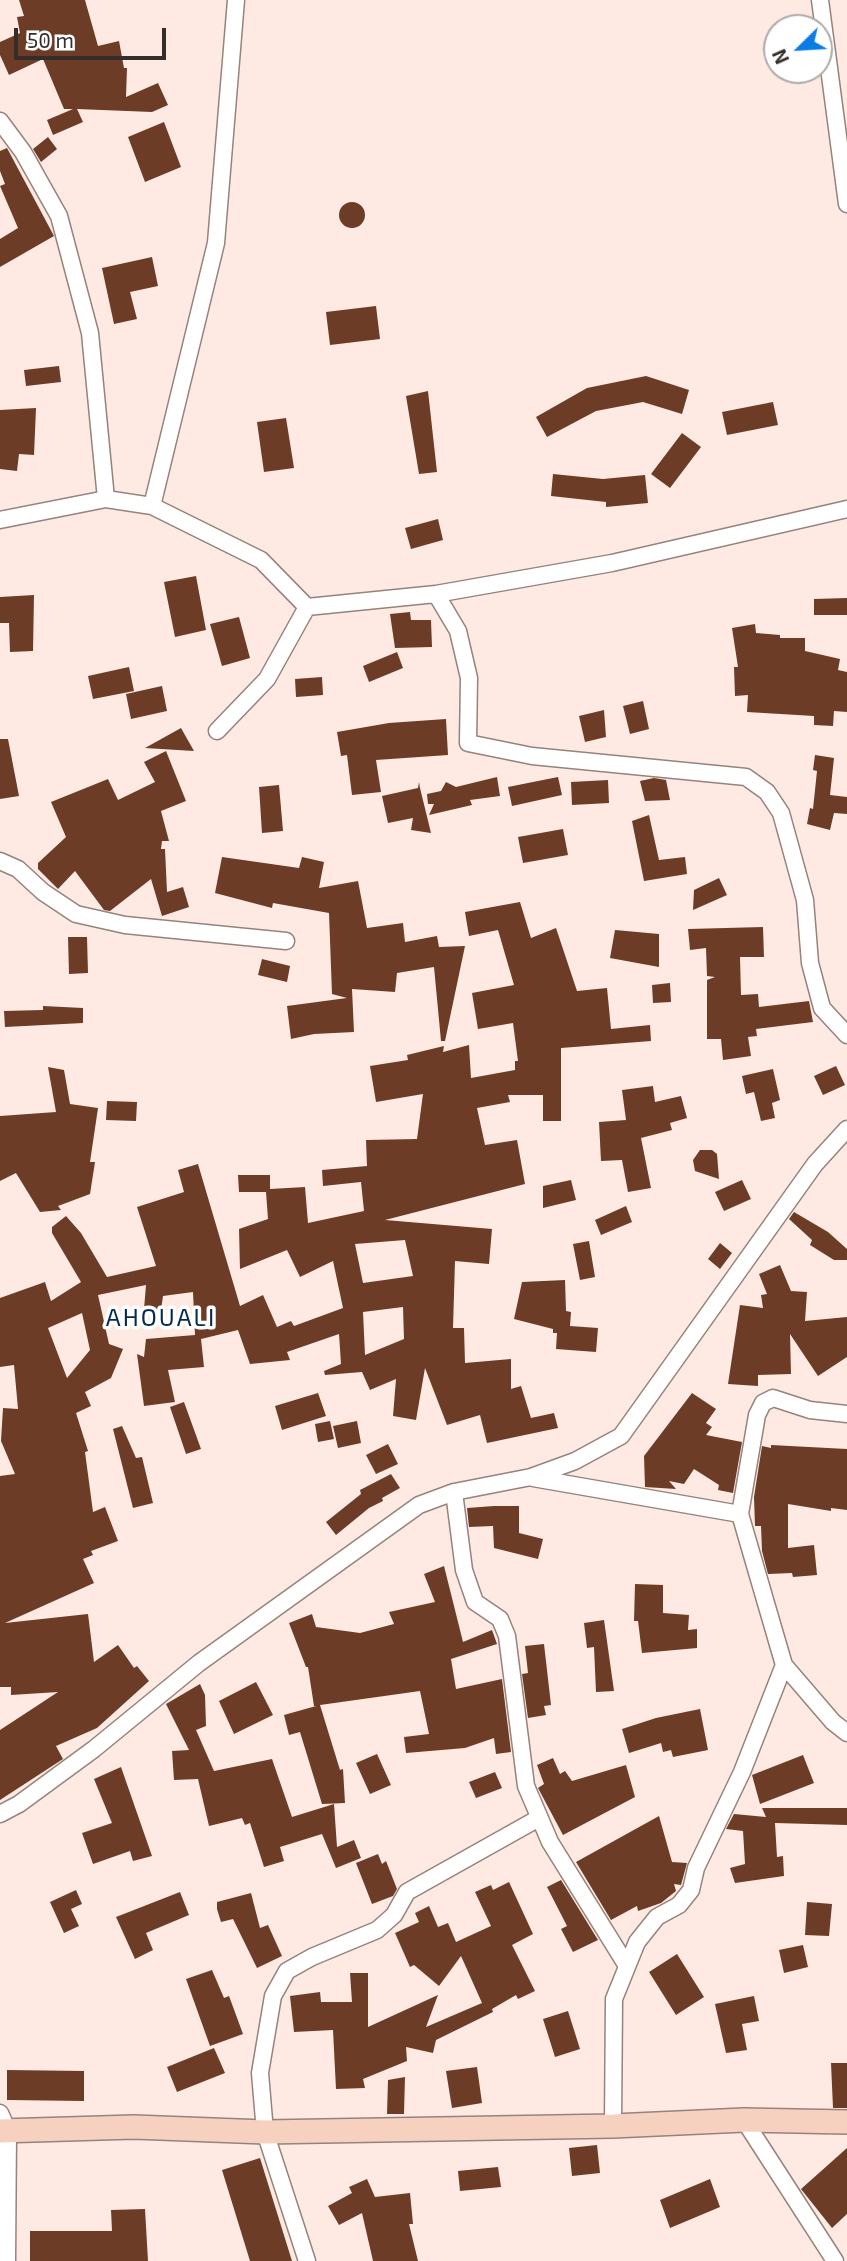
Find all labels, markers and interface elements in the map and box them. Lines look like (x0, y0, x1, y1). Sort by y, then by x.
scale bar (18, 14, 170, 58)
north arrow (763, 14, 833, 84)
text: 50 m (27, 27, 74, 52)
text: N (767, 46, 793, 68)
district label: AHOUALI (107, 1304, 215, 1332)

